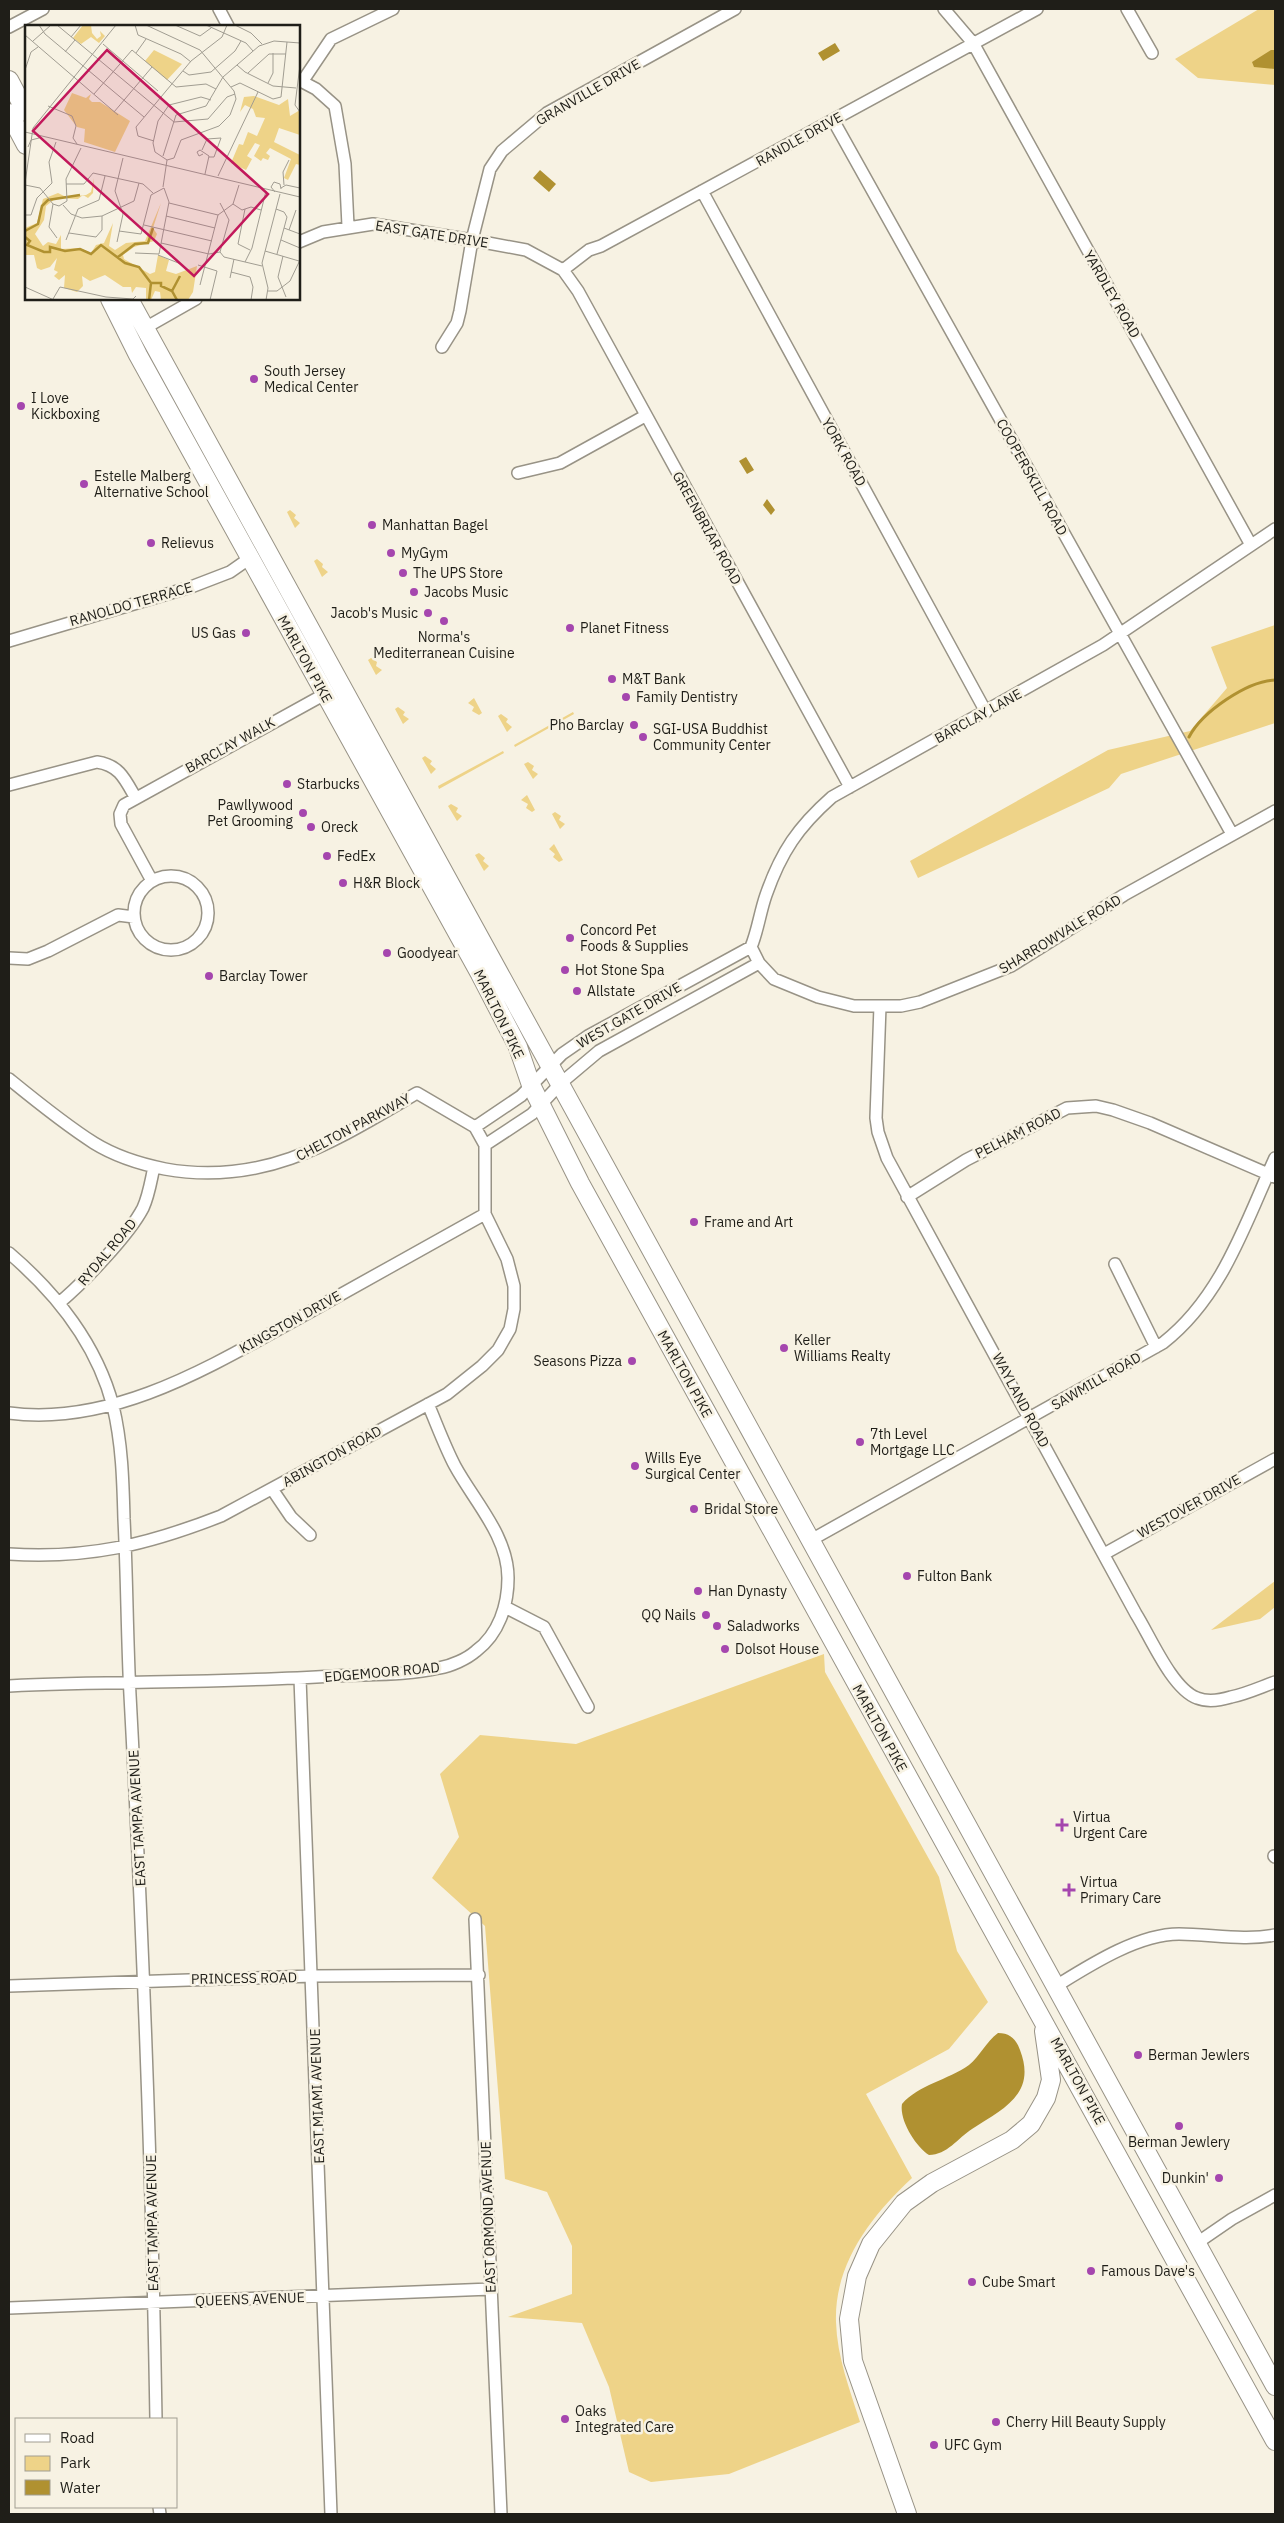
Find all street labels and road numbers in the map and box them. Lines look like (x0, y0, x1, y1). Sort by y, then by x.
street label: GRANVILLE DRIVE (532, 55, 644, 129)
street label: RANDLE DRIVE (752, 108, 846, 170)
street label: EAST GATE DRIVE (374, 216, 490, 252)
street label: YARDLEY ROAD (1080, 247, 1144, 341)
street label: YORK ROAD (818, 414, 870, 490)
street label: COOPERSKILL ROAD (992, 415, 1072, 539)
street label: GREENBRIAR ROAD (668, 468, 746, 588)
street label: RANOLDO TERRACE (67, 578, 195, 630)
street label: MARLTON PIKE (274, 612, 336, 706)
street label: BARCLAY LANE (931, 685, 1025, 747)
street label: BARCLAY WALK (182, 713, 278, 777)
street label: SHARROWVALE ROAD (996, 890, 1124, 978)
street label: MARLTON PIKE (470, 966, 528, 1062)
street label: WEST GATE DRIVE (573, 978, 685, 1052)
street label: CHELTON PARKWAY (293, 1089, 414, 1165)
street label: PELHAM ROAD (972, 1104, 1064, 1162)
street label: RYDAL ROAD (74, 1215, 140, 1289)
street label: KINGSTON DRIVE (236, 1287, 344, 1357)
street label: MARLTON PIKE (654, 1327, 716, 1421)
street label: SAWMILL ROAD (1048, 1348, 1144, 1414)
street label: WAYLAND ROAD (988, 1350, 1054, 1450)
street label: ABINGTON ROAD (279, 1421, 385, 1491)
street label: WESTOVER DRIVE (1134, 1470, 1244, 1542)
street label: EDGEMOOR ROAD (324, 1658, 440, 1686)
street label: MARLTON PIKE (849, 1681, 911, 1775)
street label: EAST TAMPA AVENUE (124, 1749, 150, 1887)
street label: PRINCESS ROAD (191, 1968, 297, 1988)
street label: EAST MIAMI AVENUE (306, 2028, 328, 2164)
street label: MARLTON PIKE (1047, 2034, 1109, 2128)
street label: EAST ORMOND AVENUE (476, 2141, 500, 2293)
street label: EAST TAMPA AVENUE (142, 2155, 162, 2291)
street label: QUEENS AVENUE (195, 2288, 305, 2310)

